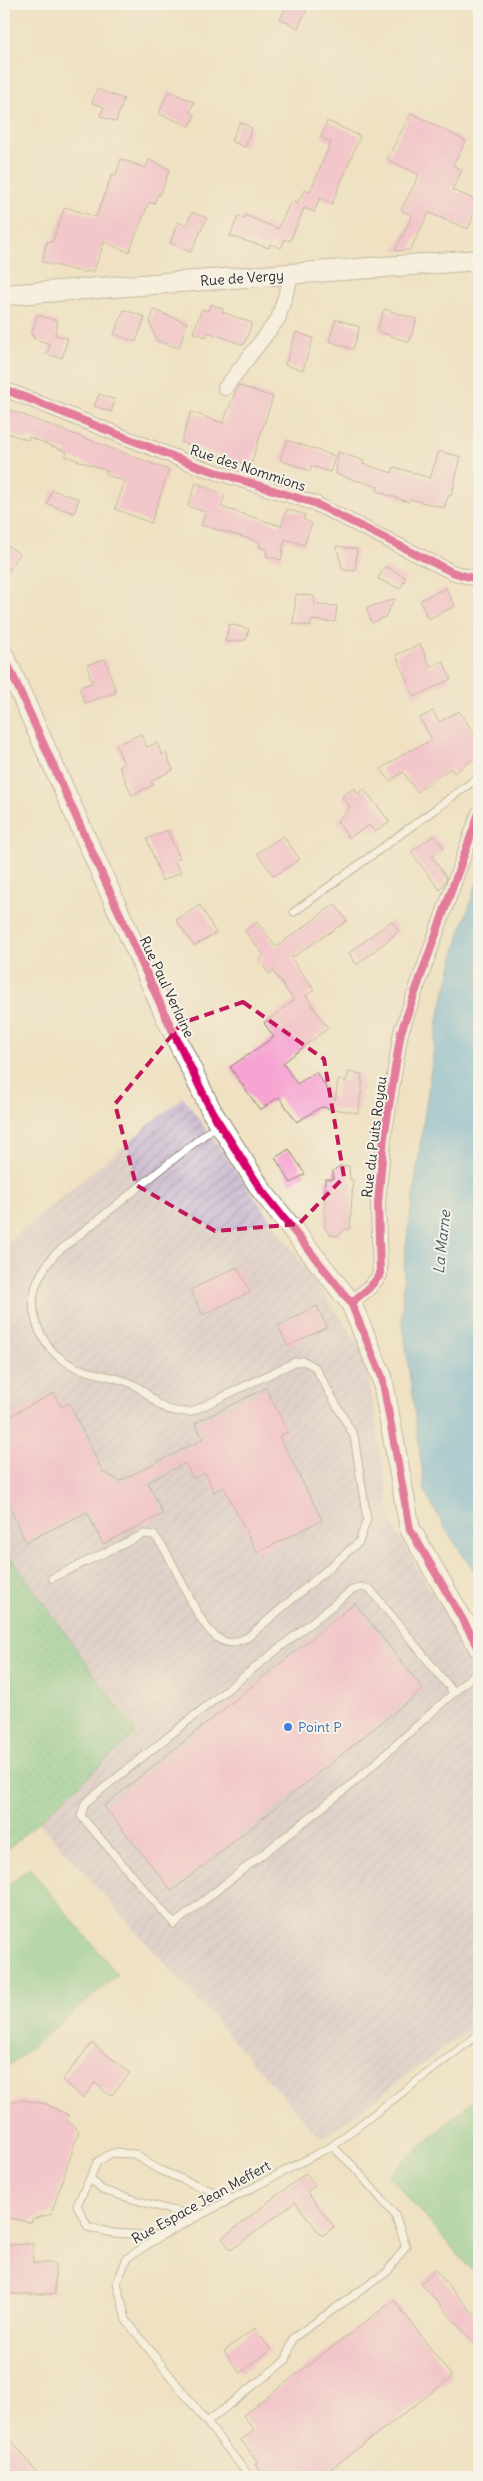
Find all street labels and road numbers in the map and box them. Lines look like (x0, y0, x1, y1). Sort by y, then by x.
street label: Rue de Vergy (200, 266, 284, 290)
street label: Rue des Nommions (188, 441, 308, 495)
street label: Rue Paul Verlaine (136, 933, 198, 1041)
street label: Rue du Puits Royau (358, 1075, 390, 1199)
street label: Rue Espace Jean Meffert (129, 2156, 274, 2248)

